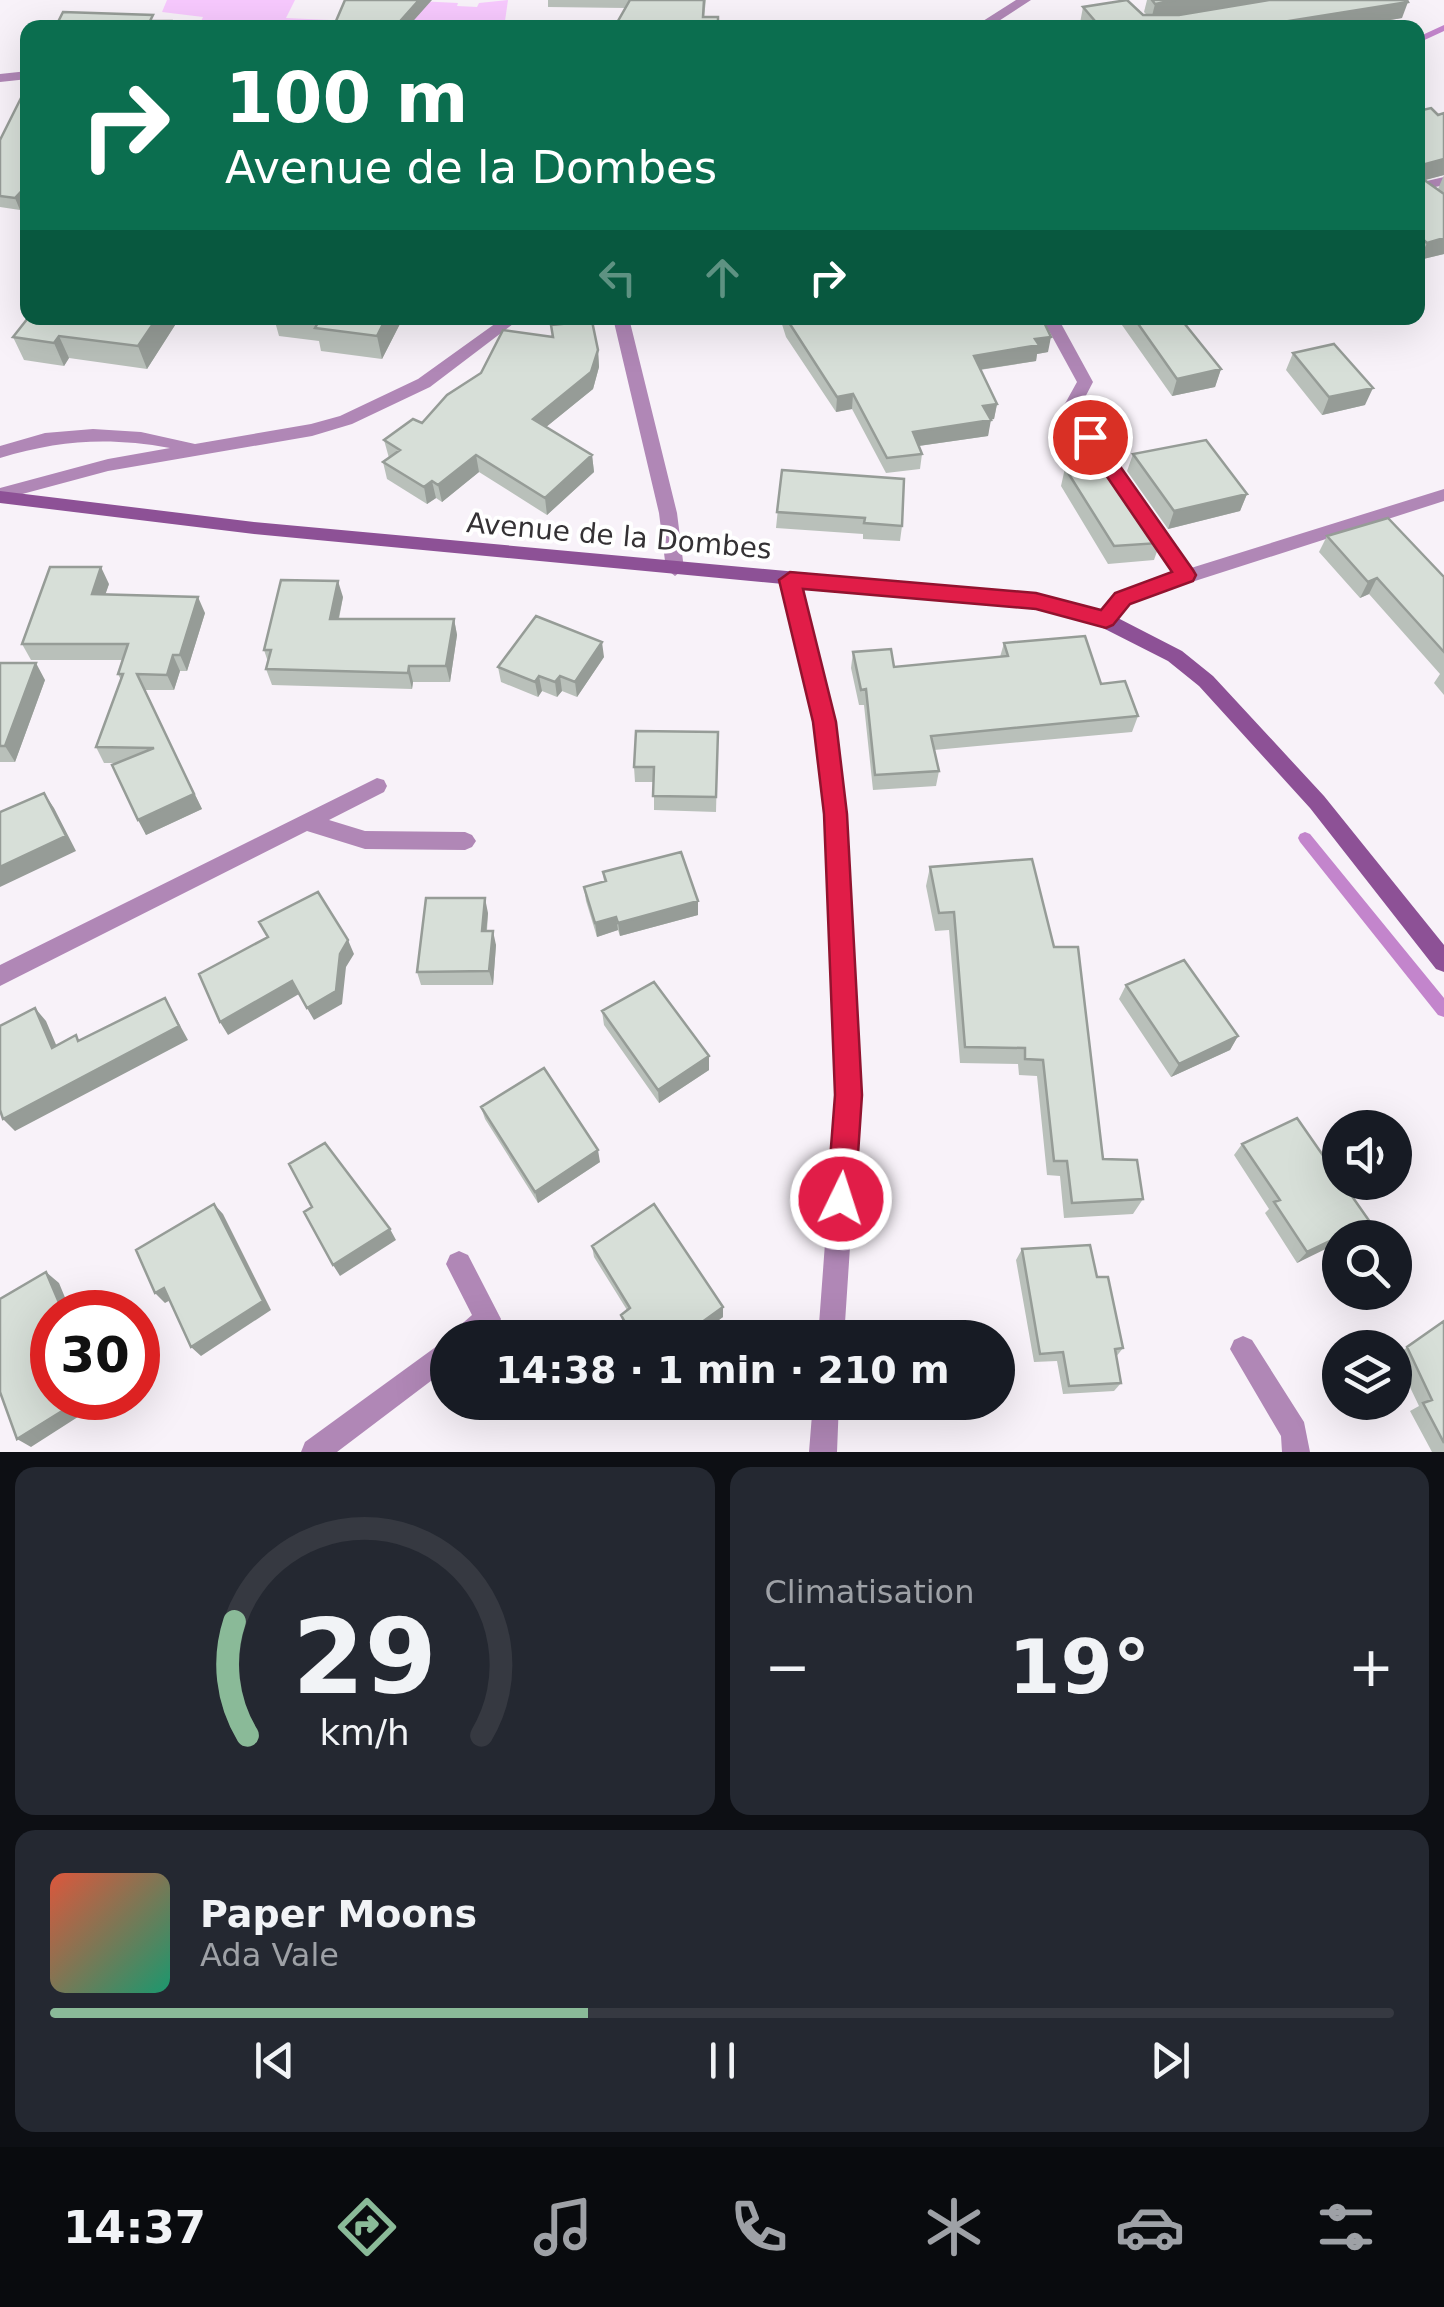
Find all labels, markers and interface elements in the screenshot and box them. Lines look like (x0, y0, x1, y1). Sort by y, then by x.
text: 100 m (225, 57, 468, 139)
icon: right (60, 60, 190, 190)
text: Avenue de la Dombes (225, 141, 717, 194)
icon: left (590, 250, 645, 305)
icon: ahead (695, 250, 750, 305)
icon: right (800, 250, 855, 305)
pin (1048, 395, 1133, 480)
icon: arrive (1063, 410, 1118, 465)
street label: Avenue de la Dombes (465, 506, 773, 566)
map controls (1322, 1110, 1412, 1420)
button: sound (1322, 1110, 1412, 1200)
position arrow (789, 1147, 893, 1251)
button: search (1322, 1220, 1412, 1310)
speed limit sign: 30 (30, 1290, 160, 1420)
button: layers (1322, 1330, 1412, 1420)
text: 14:38 · 1 min · 210 m (495, 1348, 950, 1392)
text: Climatisation (765, 1573, 974, 1611)
text: 29 (292, 1596, 437, 1718)
text: 19° (1008, 1623, 1150, 1711)
text: − (765, 1635, 811, 1699)
text: + (1348, 1635, 1394, 1699)
text: km/h (320, 1712, 410, 1753)
text: Paper Moons (200, 1892, 477, 1936)
text: Ada Vale (200, 1936, 339, 1974)
icon: previous (247, 2033, 302, 2088)
icon: pause (695, 2033, 750, 2088)
icon: next (1143, 2033, 1198, 2088)
icon: directions (332, 2192, 402, 2262)
icon: music (528, 2192, 598, 2262)
icon: phone (724, 2192, 794, 2262)
icon: climate (919, 2192, 989, 2262)
icon: car (1115, 2192, 1185, 2262)
icon: filters (1311, 2192, 1381, 2262)
text: 14:37 (63, 2201, 206, 2254)

